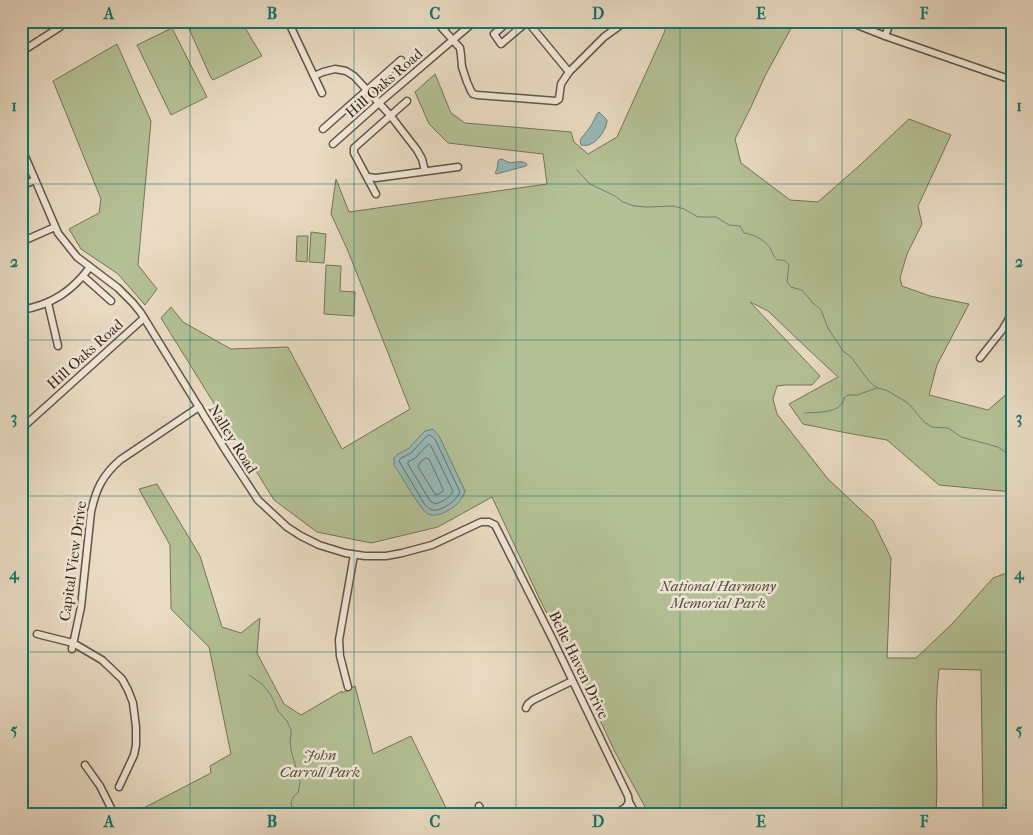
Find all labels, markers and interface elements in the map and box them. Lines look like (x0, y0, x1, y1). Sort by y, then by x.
text: A (103, 4, 115, 23)
text: B (267, 4, 277, 23)
text: C (430, 4, 441, 23)
text: D (592, 4, 604, 23)
text: E (756, 4, 766, 23)
text: F (919, 4, 929, 23)
street label: Hill Oaks Road (342, 44, 427, 121)
text: 1 (11, 96, 17, 115)
text: 1 (1016, 96, 1022, 115)
text: 2 (10, 252, 18, 271)
text: 2 (1015, 252, 1023, 271)
street label: Hill Oaks Road (43, 314, 127, 393)
street label: Nalley Road (205, 401, 262, 478)
text: 3 (11, 408, 17, 428)
text: 3 (1016, 408, 1022, 428)
street label: Capital View Drive (56, 499, 90, 622)
text: 4 (8, 564, 20, 584)
text: 4 (1013, 564, 1025, 584)
park label: National Harmony Memorial Park (659, 577, 777, 612)
street label: Belle Haven Drive (545, 608, 613, 722)
text: 5 (11, 720, 18, 739)
text: 5 (1016, 720, 1023, 739)
park label: John Carroll Park (280, 746, 360, 781)
text: A (103, 812, 115, 831)
text: B (267, 812, 277, 831)
text: C (430, 812, 441, 831)
text: D (592, 812, 604, 831)
text: E (756, 812, 766, 831)
text: F (919, 812, 929, 831)

